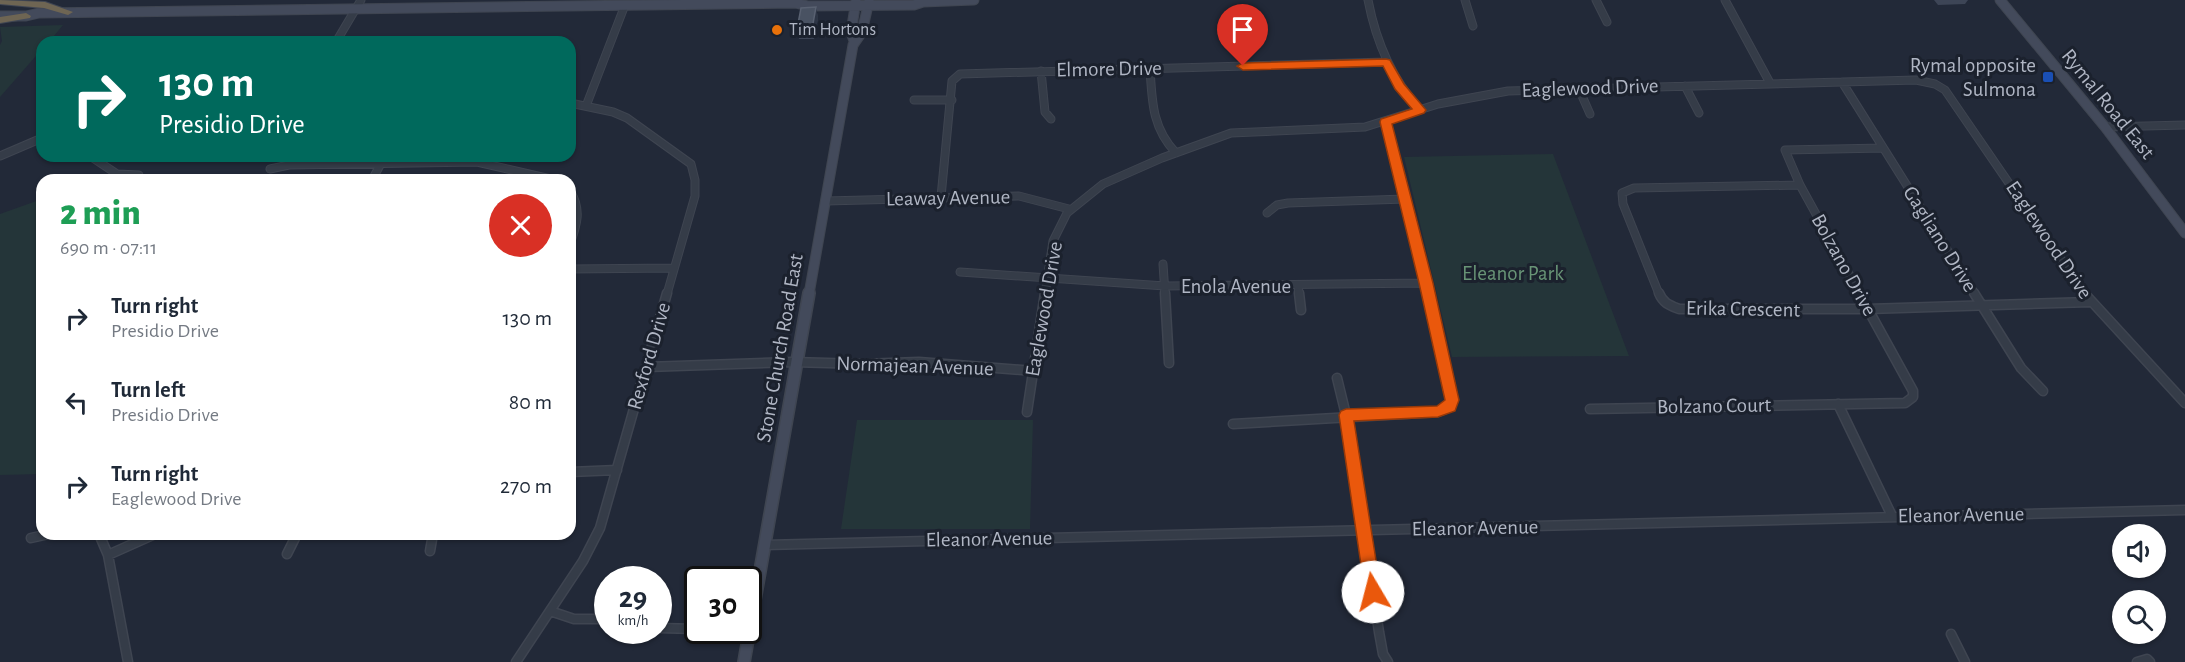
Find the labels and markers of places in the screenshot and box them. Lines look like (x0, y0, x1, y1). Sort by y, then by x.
pin (1217, 4, 1268, 66)
place label: Tim Hortons (789, 21, 876, 39)
marker: Tim Hortons (770, 23, 784, 37)
place label: Rymal opposite Sulmona (1910, 55, 2036, 100)
marker: Rymal opposite Sulmona (2041, 70, 2055, 84)

